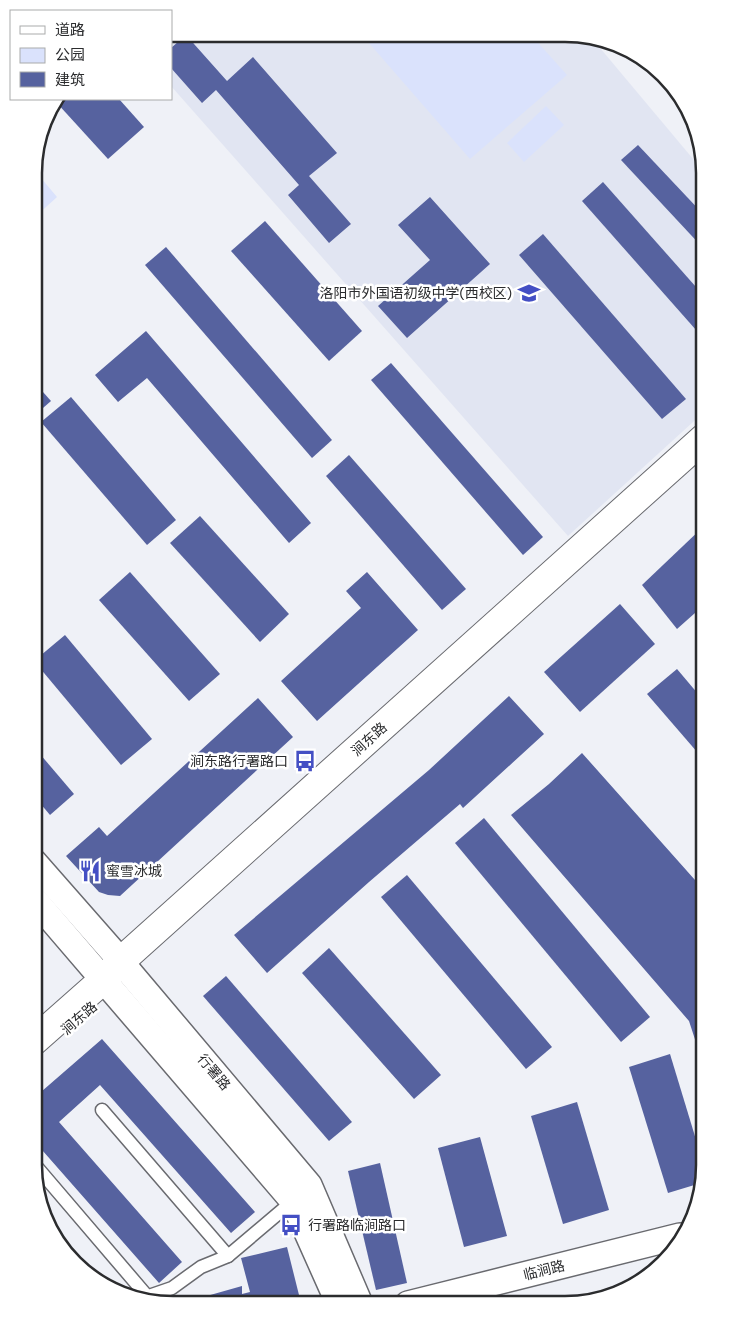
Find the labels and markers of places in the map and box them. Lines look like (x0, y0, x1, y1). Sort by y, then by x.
school or university icon: 洛阳市外国语初级中学(西校区) (516, 280, 542, 306)
place label: 洛阳市外国语初级中学(西校区) (320, 284, 512, 302)
bus stop icon: 涧东路行署路口 (292, 748, 318, 774)
place label: 涧东路行署路口 (190, 752, 288, 770)
restaurant icon: 蜜雪冰城 (77, 858, 103, 884)
place label: 蜜雪冰城 (106, 862, 162, 880)
bus stop icon: 行署路临涧路口 (278, 1212, 304, 1238)
place label: 行署路临涧路口 (308, 1216, 406, 1234)

